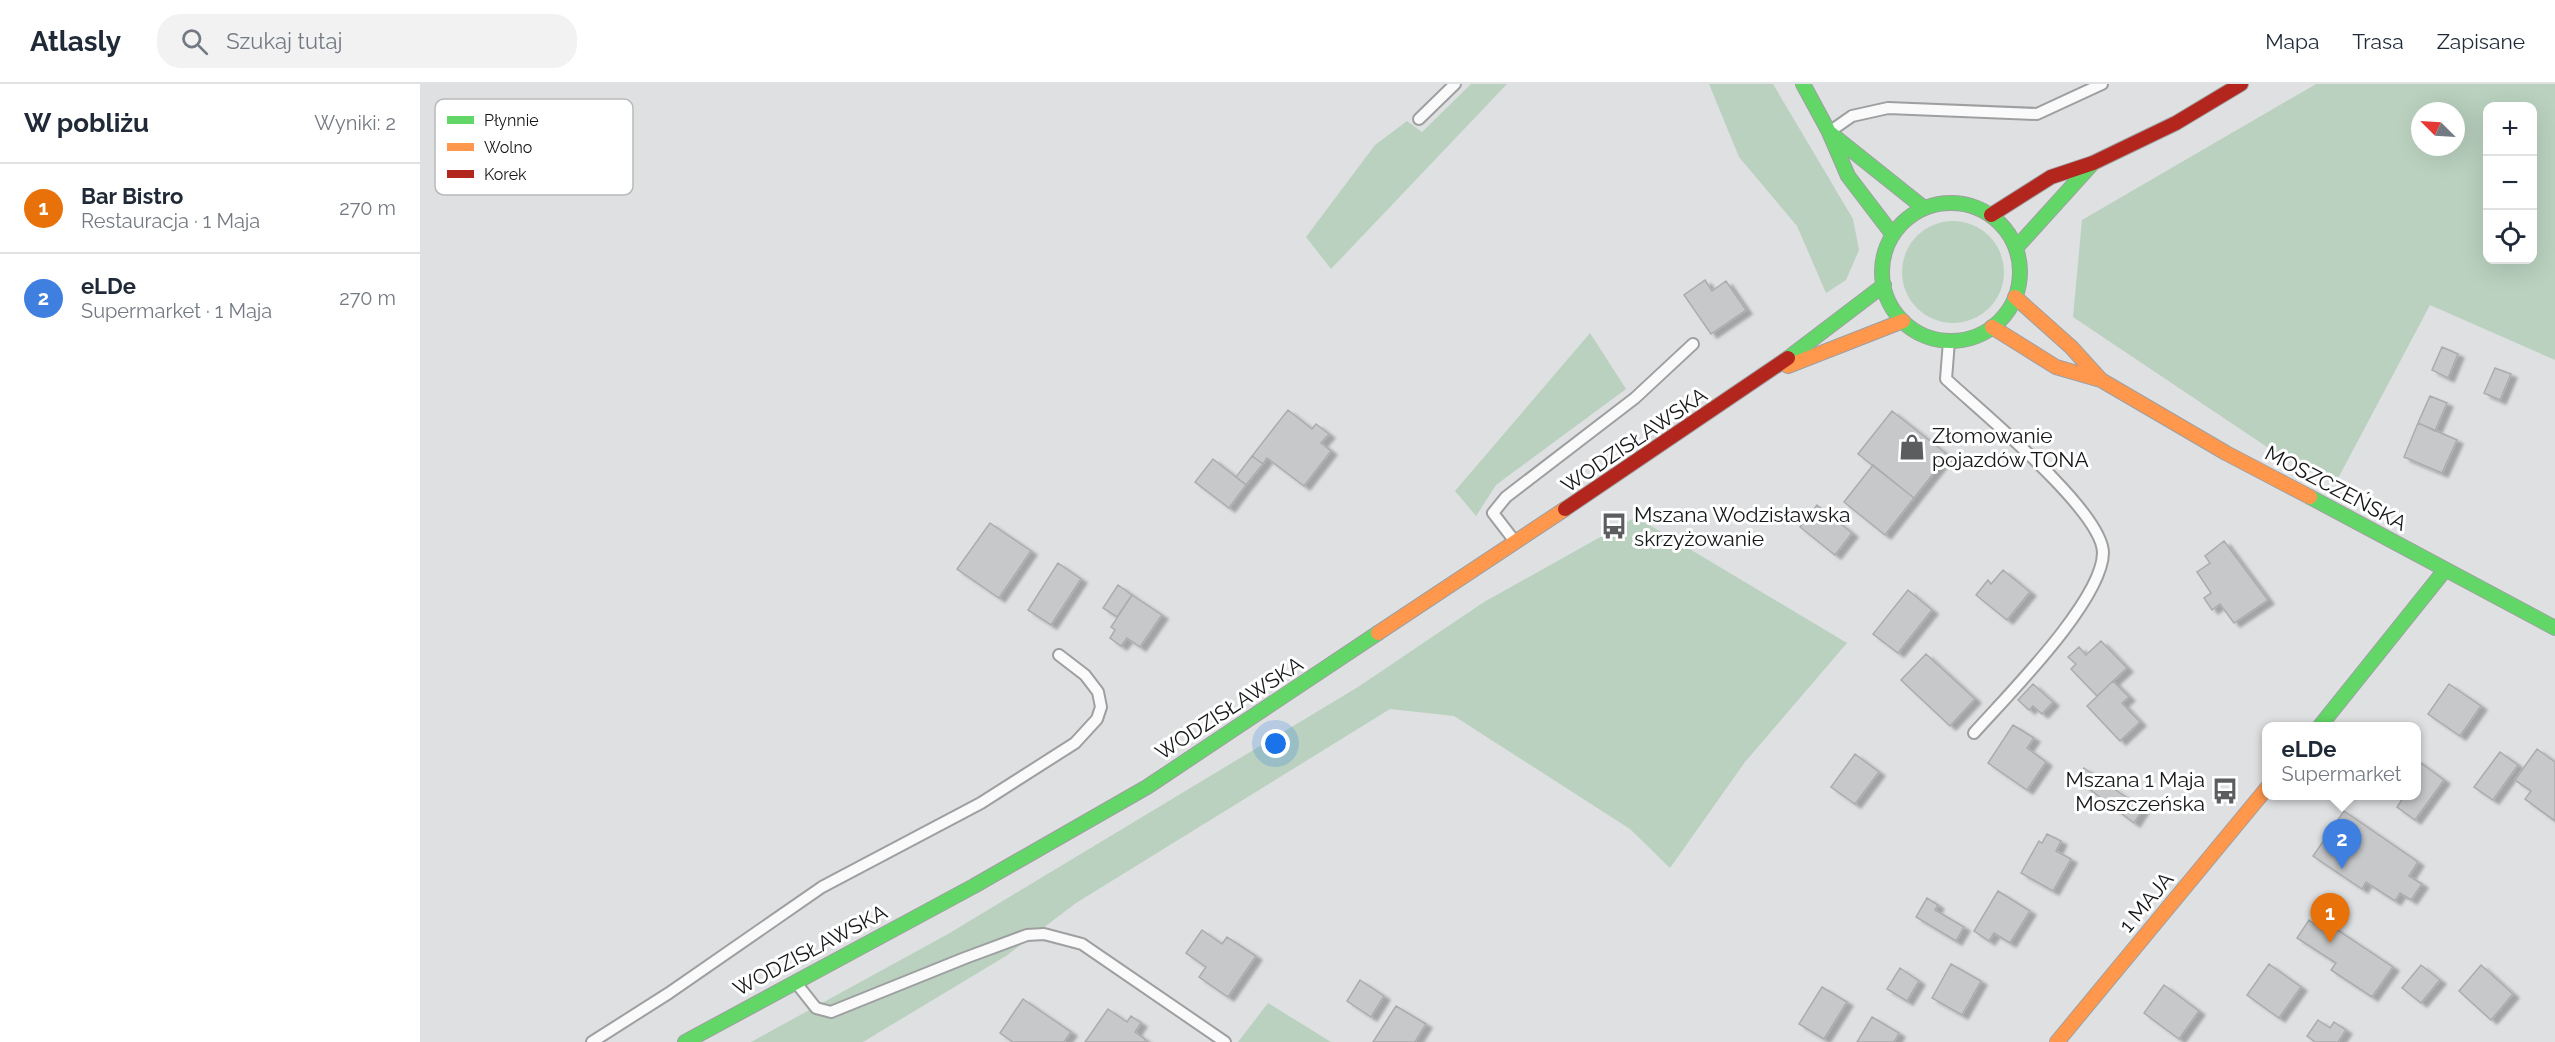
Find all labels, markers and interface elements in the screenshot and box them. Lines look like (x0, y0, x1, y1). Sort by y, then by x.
search box (157, 14, 577, 68)
text: Atlasly (30, 25, 121, 58)
icon: search (178, 25, 211, 58)
text: Szukaj tutaj (226, 28, 342, 54)
text: Mapa (2265, 29, 2319, 54)
text: Trasa (2352, 29, 2404, 54)
text: Zapisane (2437, 29, 2525, 54)
legend (435, 99, 633, 195)
north arrow (2411, 102, 2465, 156)
map controls (2483, 102, 2537, 264)
button: + (2483, 102, 2537, 156)
text: W pobliżu (24, 108, 149, 138)
text: Wyniki: 2 (314, 111, 396, 135)
text: Płynnie (484, 111, 539, 130)
text: Wolno (484, 138, 532, 157)
button: − (2483, 156, 2537, 210)
text: Korek (484, 165, 527, 184)
text: Bar Bistro (81, 183, 183, 209)
text: 1 (39, 196, 48, 220)
text: 270 m (339, 196, 396, 220)
text: Restauracja · 1 Maja (81, 209, 260, 233)
button: locate (2483, 210, 2537, 264)
text: eLDe (81, 273, 136, 299)
text: 2 (38, 286, 49, 310)
text: 270 m (339, 286, 396, 310)
text: Supermarket · 1 Maja (81, 299, 272, 323)
street label: WODZISŁAWSKA (1556, 382, 1712, 498)
place label: Złomowanie pojazdów TONA (1932, 423, 2089, 472)
shop icon: Złomowanie pojazdów TONA (1897, 432, 1927, 462)
street label: MOSZCZEŃSKA (2261, 440, 2411, 536)
place label: Mszana Wodzisławska skrzyżowanie (1634, 502, 1850, 551)
bus stop icon: Mszana Wodzisławska skrzyżowanie (1599, 511, 1629, 541)
street label: WODZISŁAWSKA (1151, 651, 1307, 765)
popup (2262, 722, 2421, 800)
your location (1261, 729, 1290, 758)
text: eLDe (2282, 736, 2336, 762)
text: Supermarket (2282, 762, 2401, 786)
place label: Mszana 1 Maja Moszczeńska (2065, 767, 2205, 816)
bus stop icon: Mszana 1 Maja Moszczeńska (2210, 776, 2240, 806)
pin: 2 (2322, 820, 2362, 869)
street label: 1 MAJA (2114, 867, 2178, 937)
pin: 1 (2310, 894, 2350, 943)
street label: WODZISŁAWSKA (729, 899, 891, 1001)

